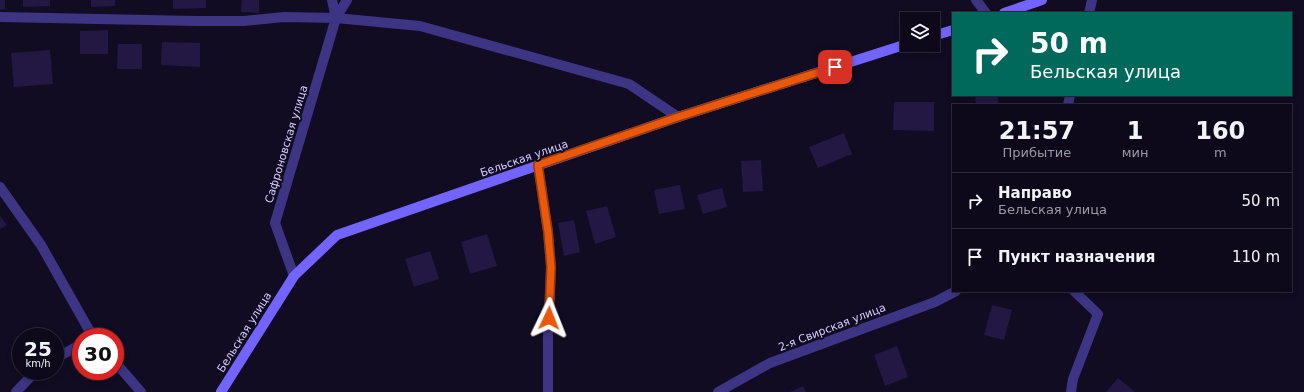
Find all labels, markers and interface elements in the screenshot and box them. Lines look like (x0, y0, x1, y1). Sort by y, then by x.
map controls (900, 12, 940, 52)
button: layers (900, 12, 940, 52)
text: 50 m (1030, 27, 1108, 60)
icon: right (964, 28, 1016, 80)
pin (818, 50, 852, 84)
icon: arrive (824, 56, 846, 78)
text: Бельская улица (1030, 61, 1181, 82)
street label: Сафроновская улица (262, 84, 311, 205)
text: 21:57 (999, 117, 1075, 145)
text: 1 (1127, 117, 1143, 145)
text: 160 (1195, 117, 1245, 145)
street label: Бельская улица (478, 137, 570, 180)
text: Прибытие (1002, 145, 1071, 160)
text: мин (1122, 145, 1149, 160)
text: m (1214, 145, 1227, 160)
text: Направо (998, 184, 1072, 202)
icon: right (964, 190, 986, 212)
text: 50 m (1242, 192, 1280, 210)
text: Бельская улица (998, 202, 1107, 217)
icon: arrive (964, 246, 986, 268)
text: Пункт назначения (998, 248, 1155, 266)
text: 110 m (1232, 248, 1280, 266)
street label: Бельская улица (214, 290, 274, 375)
position arrow (528, 297, 570, 339)
street label: 2-я Свирская улица (777, 301, 888, 354)
speed limit sign: 30 (72, 328, 124, 380)
text: 25 (24, 337, 52, 361)
text: km/h (25, 358, 51, 369)

